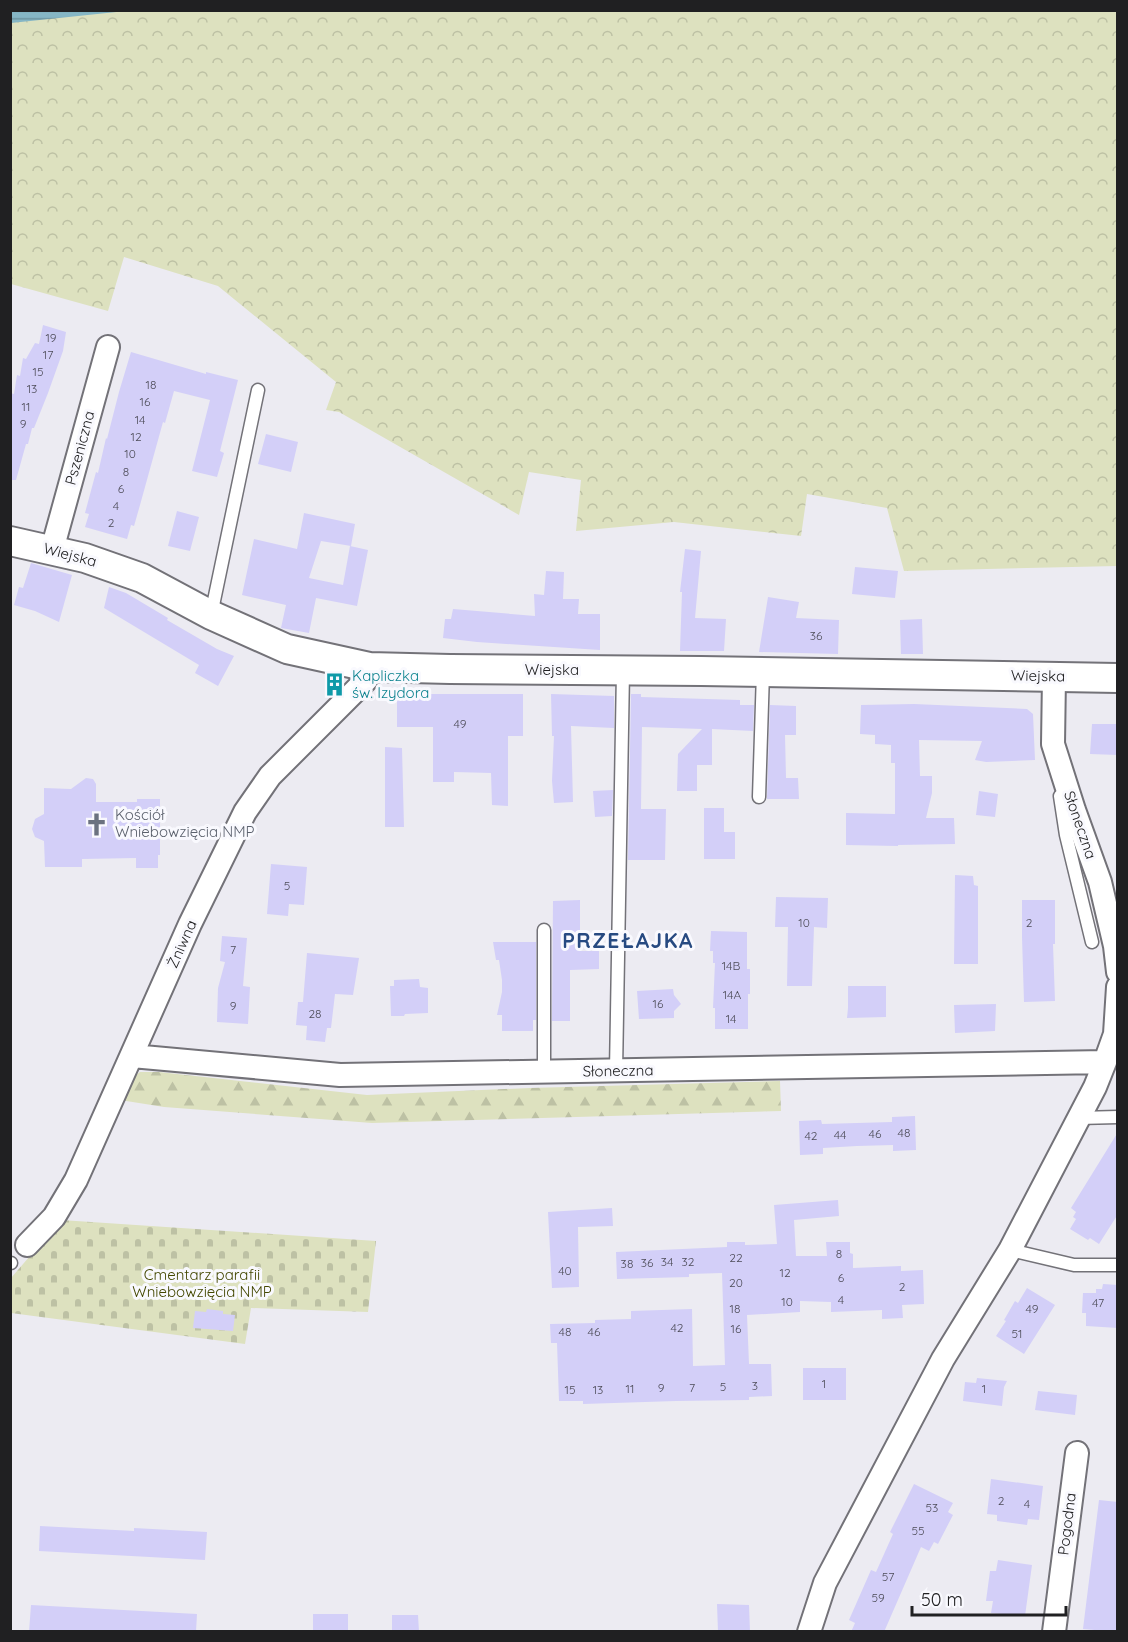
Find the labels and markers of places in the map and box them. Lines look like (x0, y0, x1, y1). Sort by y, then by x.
place label: Kapliczka św. Izydora (352, 666, 429, 702)
building icon: Kapliczka św. Izydora (321, 672, 347, 698)
place label: Kościół Wniebowzięcia NMP (115, 805, 255, 841)
church icon: Kościół Wniebowzięcia NMP (84, 811, 110, 837)

